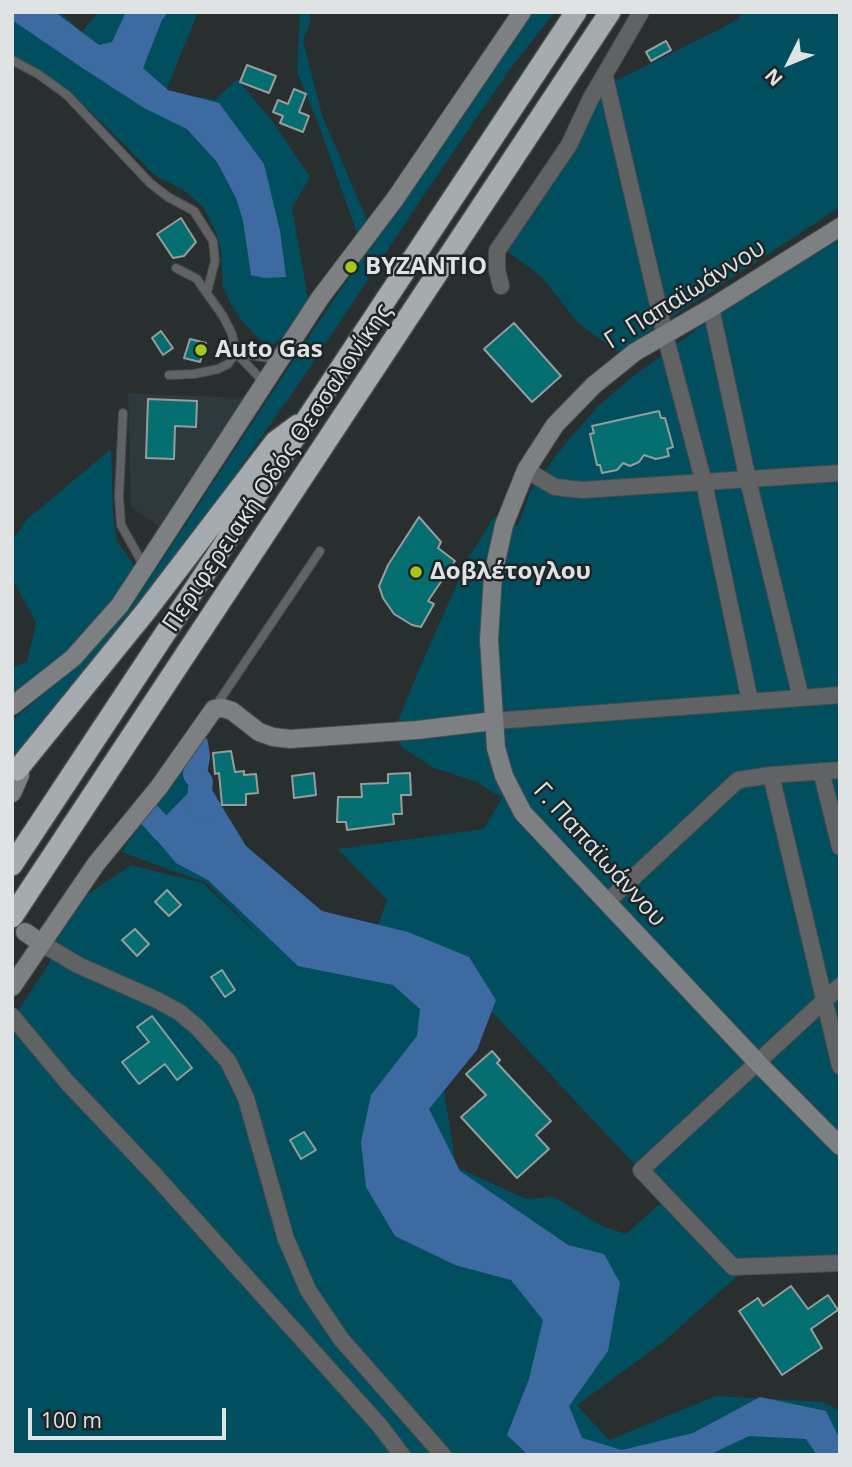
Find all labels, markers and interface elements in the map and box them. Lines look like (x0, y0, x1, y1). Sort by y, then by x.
north arrow (754, 28, 824, 98)
text: N (759, 63, 788, 92)
street label: Γ. Παπαϊωάννου (599, 234, 771, 356)
place label: ΒΥΖΑΝΤΙΟ (365, 253, 487, 281)
marker: ΒΥΖΑΝΤΙΟ (343, 259, 359, 275)
street label: Περιφερειακή Οδός Θεσσαλονίκης (157, 299, 399, 637)
place label: Auto Gas (215, 336, 323, 364)
marker: Auto Gas (193, 342, 209, 358)
place label: Δοβλέτογλου (430, 558, 591, 586)
marker: Δοβλέτογλου (408, 564, 424, 580)
street label: Γ. Παπαϊωάννου (527, 777, 671, 933)
scale bar (32, 1394, 229, 1438)
text: 100 m (41, 1406, 102, 1434)

